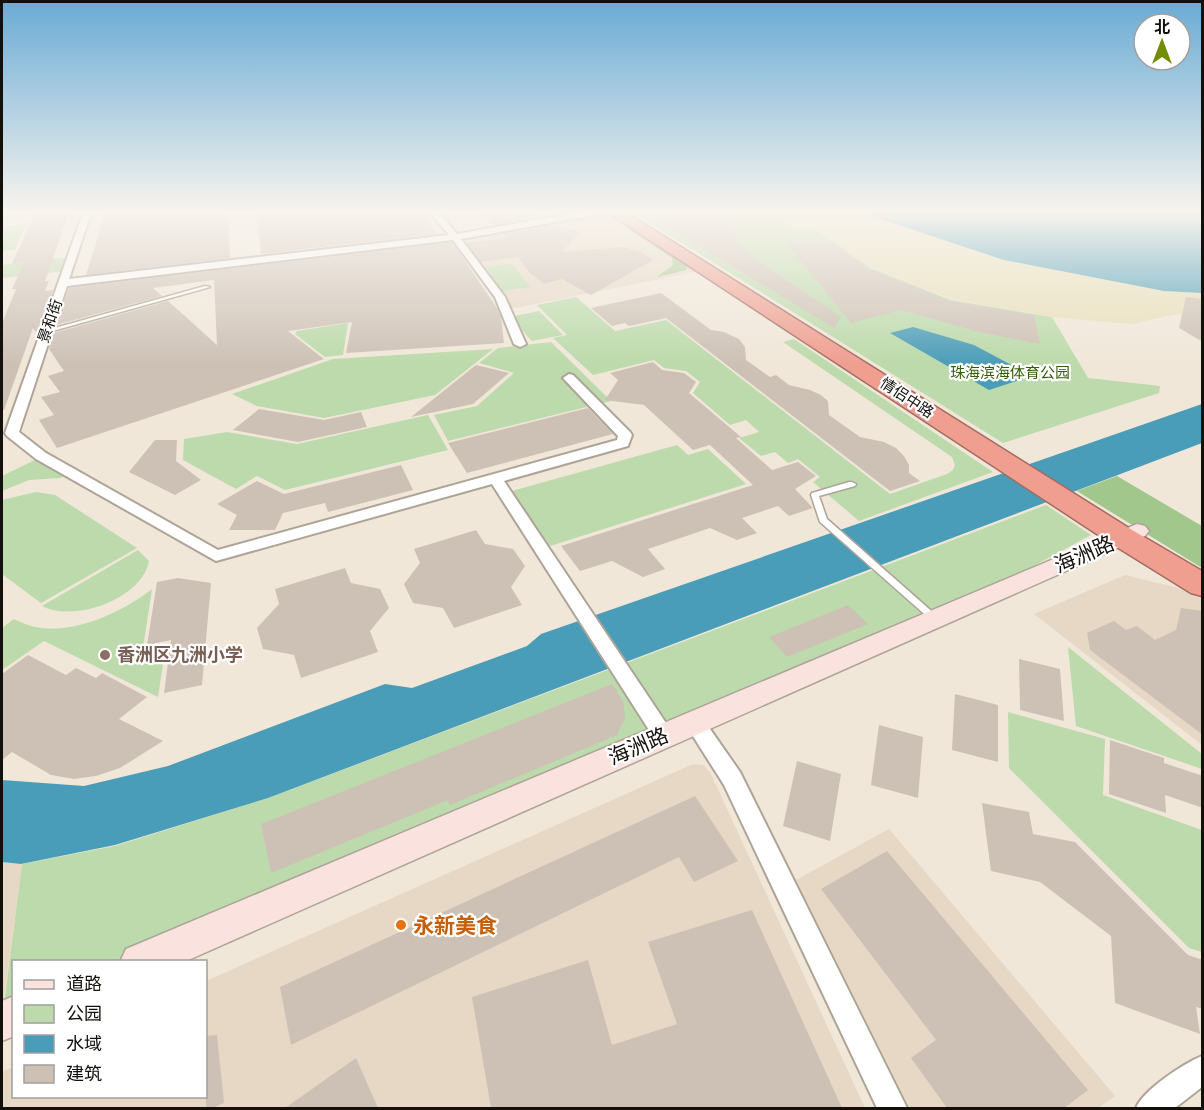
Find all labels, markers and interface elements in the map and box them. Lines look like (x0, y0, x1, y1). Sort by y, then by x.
north arrow (1132, 12, 1192, 72)
text: 北 (1154, 18, 1170, 37)
street label: 景和街 (34, 297, 66, 345)
park label: 珠海滨海体育公园 (950, 364, 1070, 382)
street label: 情侣中路 (877, 374, 937, 422)
street label: 海洲路 (1050, 530, 1118, 578)
place label: 香洲区九洲小学 (117, 644, 243, 666)
marker: 香洲区九洲小学 (98, 648, 112, 662)
street label: 海洲路 (604, 722, 672, 770)
place label: 永新美食 (413, 913, 497, 938)
marker: 永新美食 (394, 918, 408, 932)
legend (12, 960, 207, 1098)
text: 道路 (66, 973, 102, 995)
text: 公园 (66, 1003, 102, 1025)
text: 水域 (66, 1033, 102, 1055)
text: 建筑 (66, 1063, 102, 1085)

